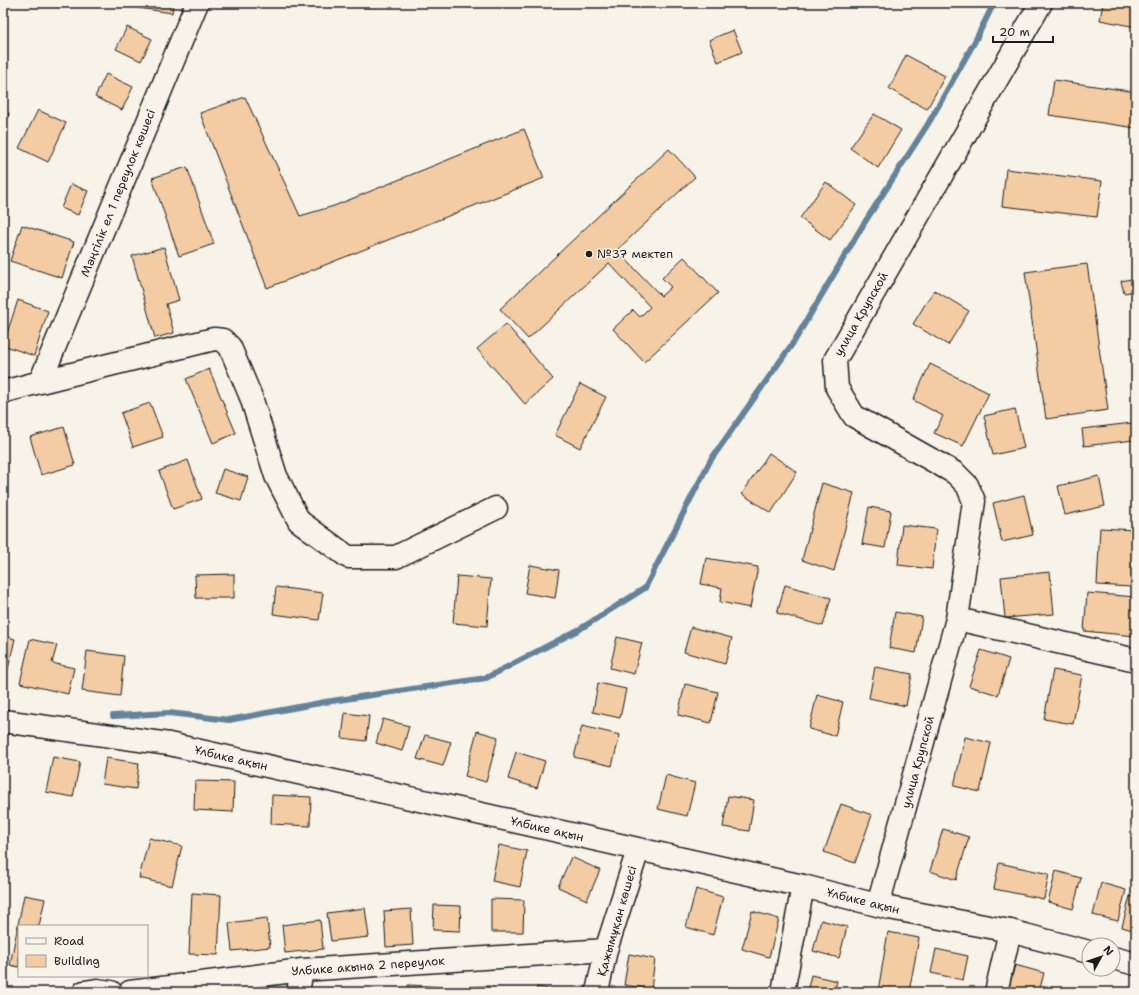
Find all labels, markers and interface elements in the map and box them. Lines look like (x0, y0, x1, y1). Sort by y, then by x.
scale bar (993, 18, 1053, 44)
text: 20 m (999, 24, 1030, 40)
street label: Мәңгілік ел 1 переулок көшесі (77, 107, 159, 279)
place label: №37 мектеп (597, 246, 673, 262)
marker: №37 мектеп (584, 249, 594, 259)
street label: улица Крупской (830, 269, 892, 359)
street label: улица Крупской (898, 714, 938, 810)
street label: Ұлбике ақын (193, 742, 269, 774)
street label: Ұлбике ақын (509, 813, 585, 845)
street label: Қажымұқан көшесі (594, 864, 640, 978)
street label: Ұлбике ақын (825, 884, 901, 918)
legend (18, 925, 148, 977)
text: Road (54, 933, 85, 949)
north arrow (1081, 937, 1121, 977)
text: N (1100, 943, 1117, 959)
text: Building (54, 953, 100, 969)
street label: Улбике акына 2 переулок (291, 953, 446, 979)

